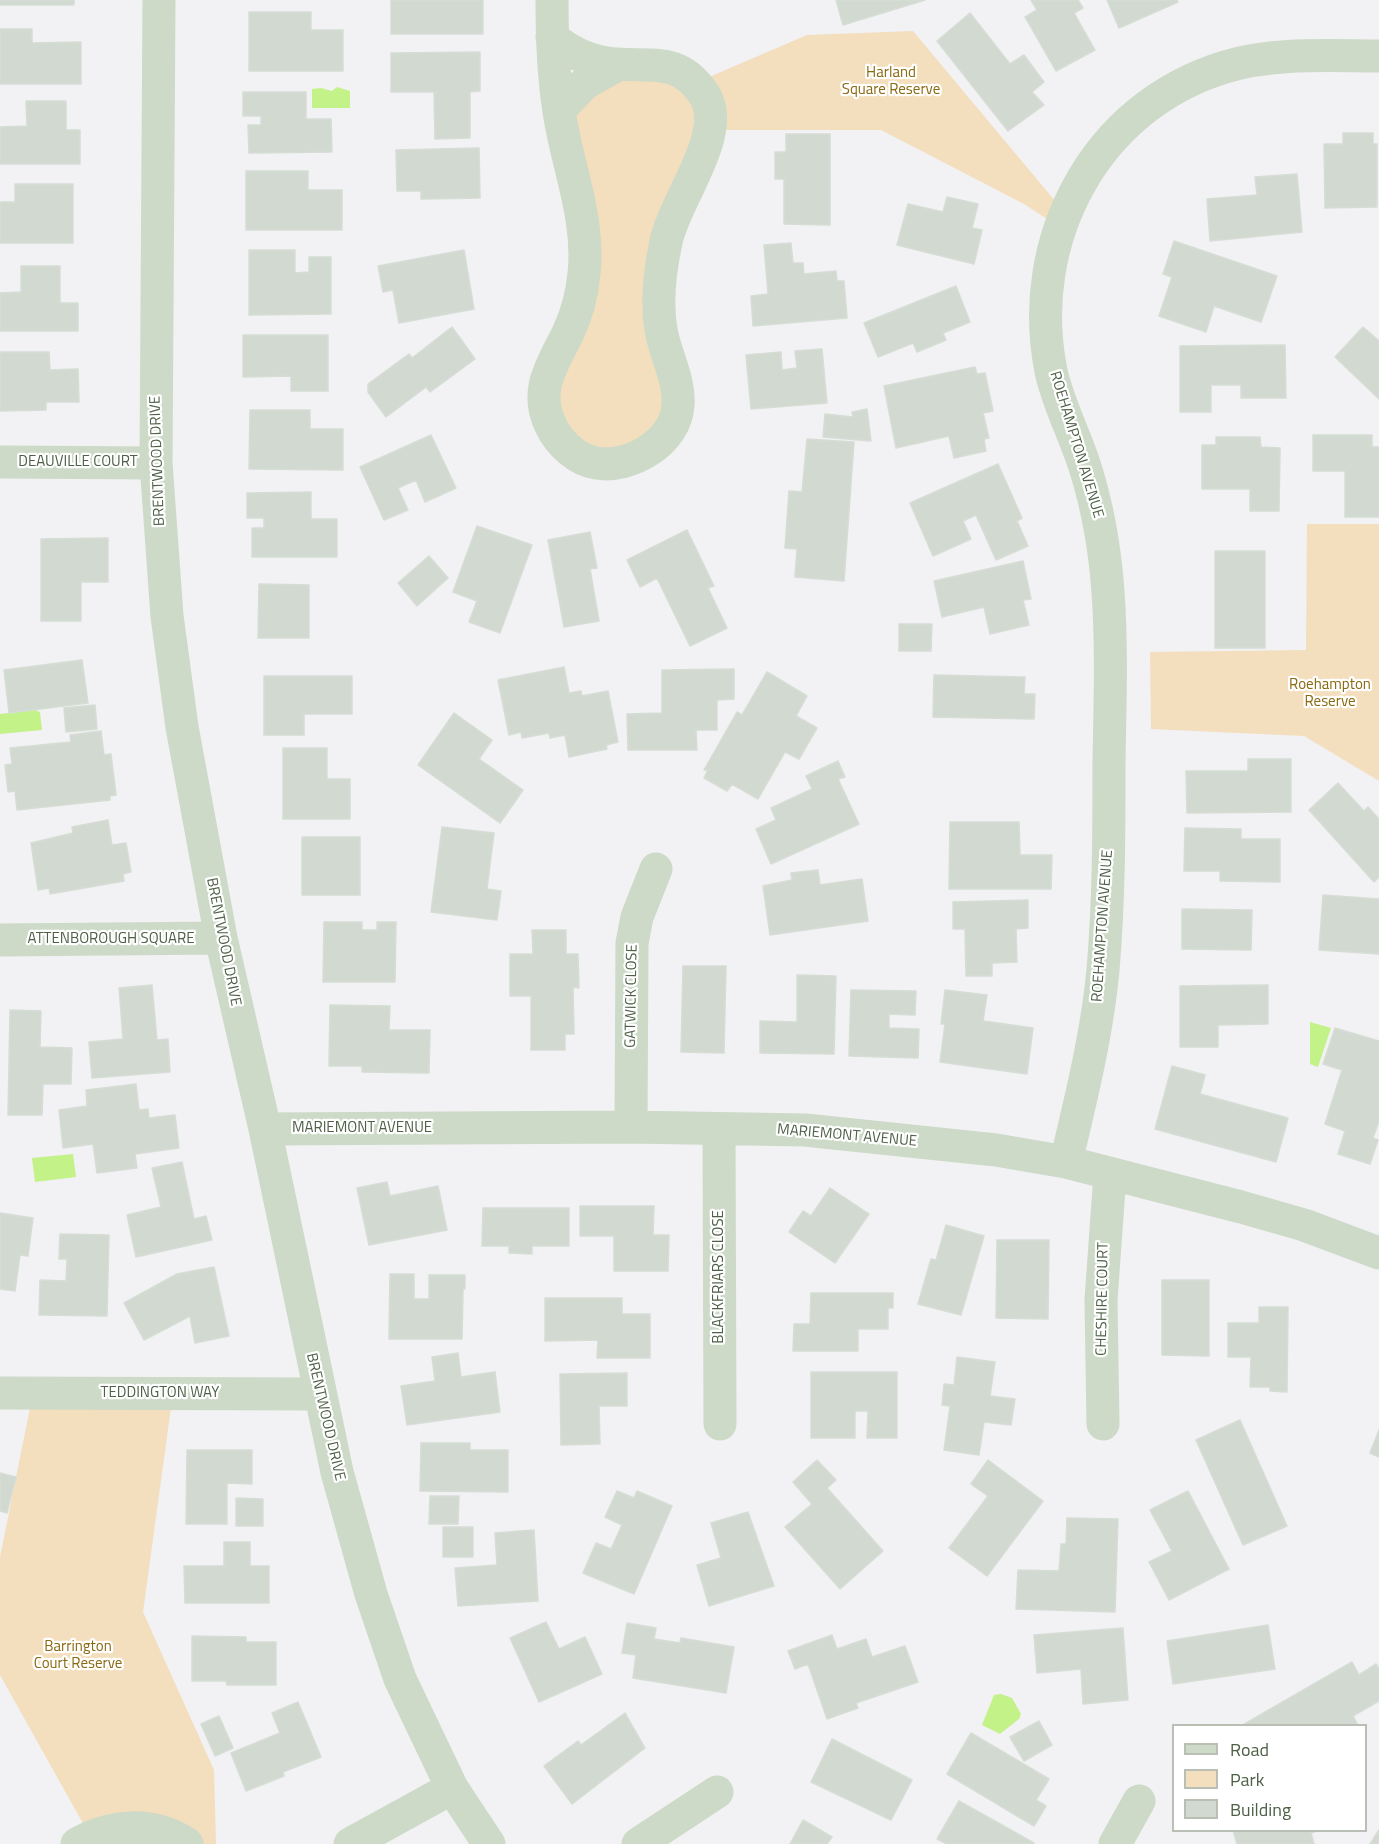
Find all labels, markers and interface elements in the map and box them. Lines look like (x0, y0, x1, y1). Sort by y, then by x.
park label: Harland Square Reserve (842, 64, 940, 99)
street label: ROEHAMPTON AVENUE (1045, 369, 1107, 521)
street label: BRENTWOOD DRIVE (147, 395, 169, 527)
street label: DEAUVILLE COURT (18, 453, 138, 471)
park label: Roehampton Reserve (1289, 676, 1371, 711)
street label: ROEHAMPTON AVENUE (1089, 849, 1117, 1003)
street label: BRENTWOOD DRIVE (202, 876, 244, 1008)
street label: ATTENBOROUGH SQUARE (27, 930, 195, 948)
street label: GATWICK CLOSE (622, 944, 642, 1048)
street label: MARIEMONT AVENUE (292, 1119, 432, 1137)
street label: MARIEMONT AVENUE (776, 1121, 918, 1151)
street label: BLACKFRIARS CLOSE (710, 1210, 728, 1344)
street label: CHESHIRE COURT (1093, 1242, 1113, 1356)
street label: BRENTWOOD DRIVE (302, 1351, 348, 1483)
street label: TEDDINGTON WAY (101, 1384, 219, 1402)
park label: Barrington Court Reserve (34, 1638, 122, 1673)
legend (1172, 1724, 1367, 1832)
text: Road (1230, 1736, 1269, 1763)
text: Park (1230, 1766, 1264, 1793)
text: Building (1230, 1796, 1291, 1823)

